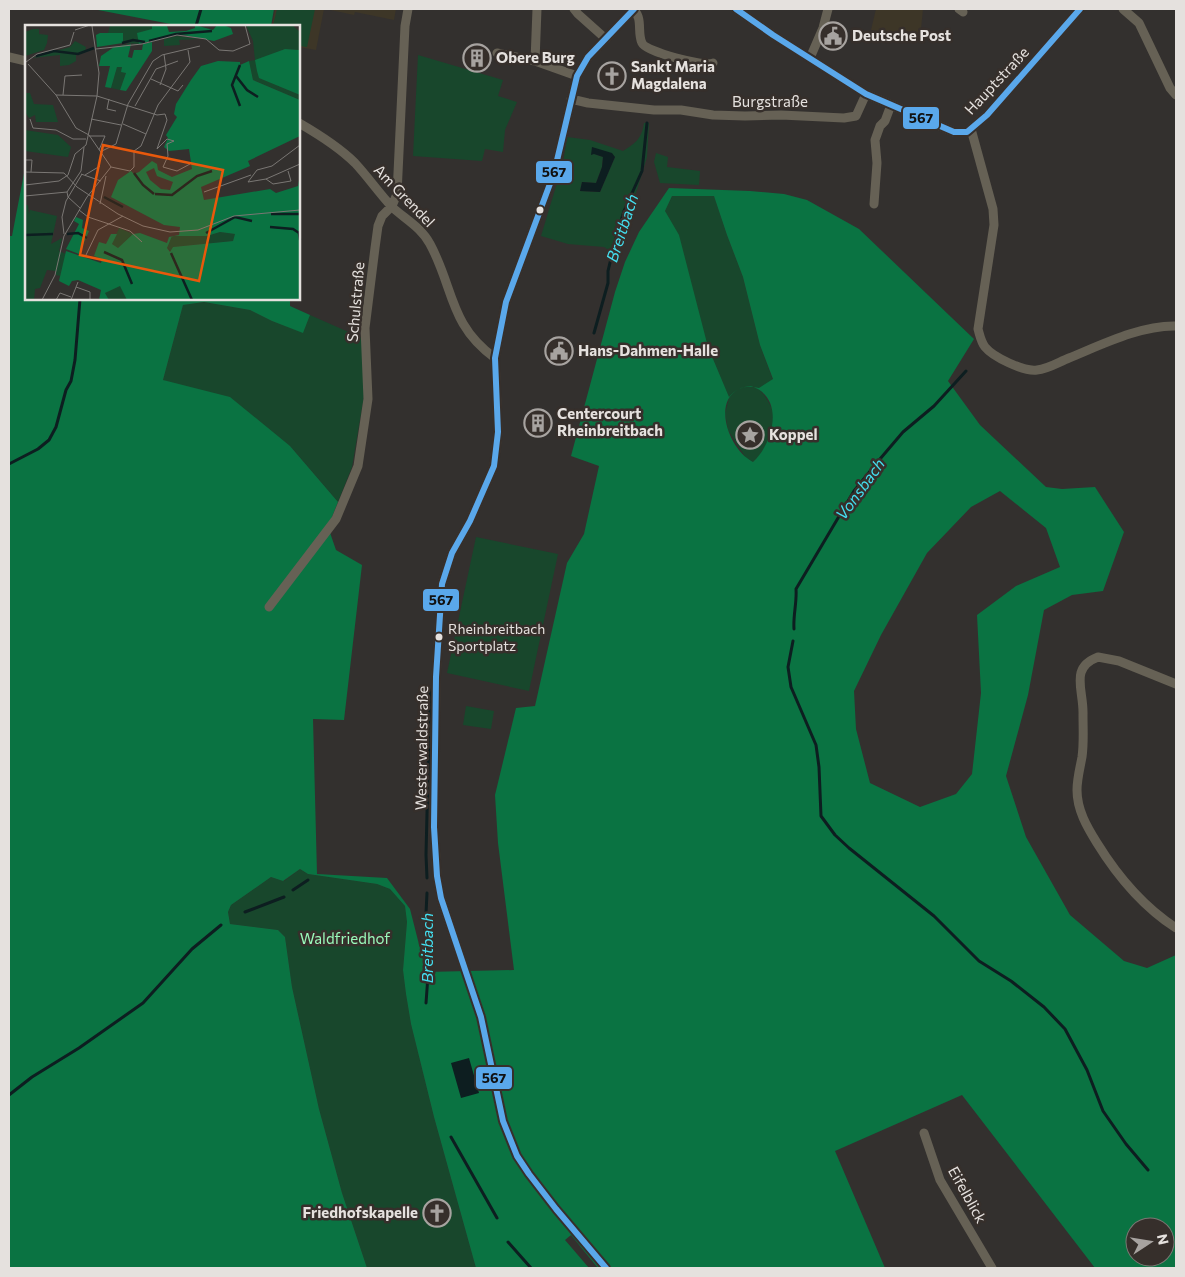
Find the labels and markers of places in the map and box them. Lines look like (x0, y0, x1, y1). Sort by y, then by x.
public building icon: Deutsche Post (818, 21, 848, 51)
place label: Deutsche Post (852, 26, 951, 44)
building icon: Obere Burg (462, 43, 492, 73)
place label: Obere Burg (496, 48, 575, 66)
place label: Sankt Maria Magdalena (631, 57, 715, 92)
church icon: Sankt Maria Magdalena (597, 61, 627, 91)
unlabelled marker (535, 205, 545, 215)
public building icon: Hans-Dahmen-Halle (544, 336, 574, 366)
place label: Hans-Dahmen-Halle (578, 341, 718, 359)
place label: Centercourt Rheinbreitbach (557, 404, 663, 439)
building icon: Centercourt Rheinbreitbach (523, 408, 553, 438)
place icon: Koppel (735, 420, 765, 450)
place label: Koppel (769, 425, 818, 443)
place label: Rheinbreitbach Sportplatz (448, 620, 545, 654)
marker: Rheinbreitbach Sportplatz (434, 632, 444, 642)
church icon: Friedhofskapelle (422, 1198, 452, 1228)
place label: Friedhofskapelle (302, 1203, 418, 1221)

